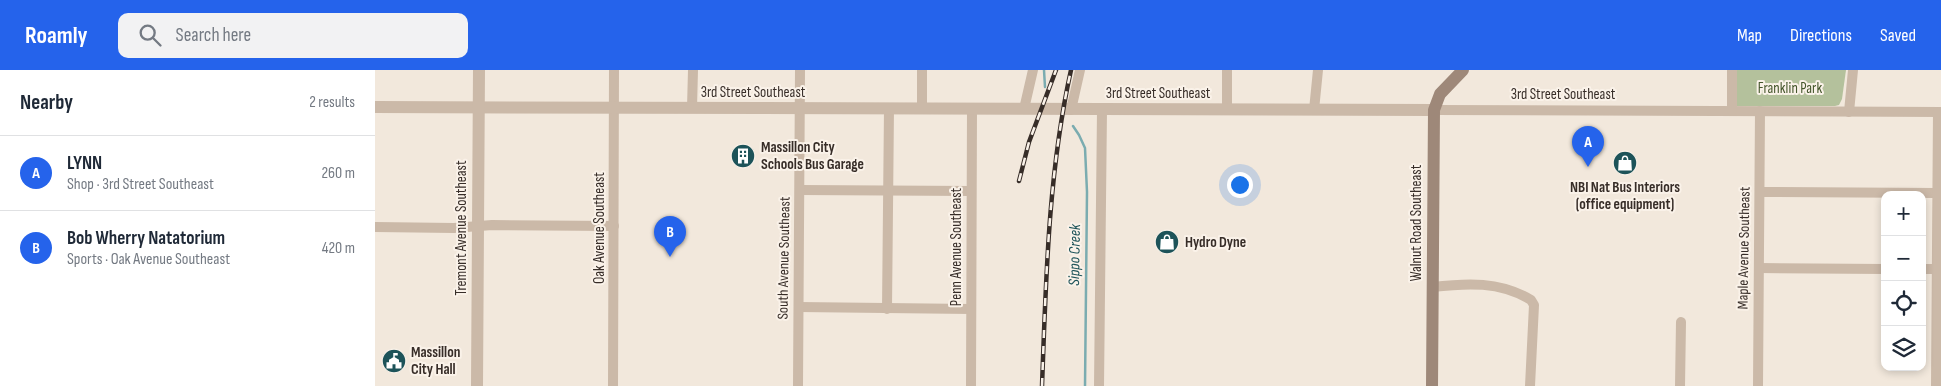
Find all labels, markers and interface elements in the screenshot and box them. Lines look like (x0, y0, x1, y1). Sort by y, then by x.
search box (118, 13, 468, 58)
text: Roamly (25, 21, 88, 50)
icon: search (136, 21, 164, 49)
text: Search here (176, 24, 251, 47)
text: Map (1737, 25, 1762, 46)
text: Directions (1790, 25, 1852, 46)
text: Saved (1880, 25, 1916, 46)
park label: Franklin Park (1758, 79, 1822, 98)
street label: 3rd Street Southeast (701, 83, 806, 102)
street label: 3rd Street Southeast (1106, 84, 1211, 103)
street label: 3rd Street Southeast (1511, 85, 1616, 104)
text: Nearby (20, 90, 73, 115)
text: 2 results (309, 93, 355, 112)
pin: A (1572, 126, 1604, 167)
place label: Massillon City Schools Bus Garage (761, 138, 864, 174)
building icon: Massillon City Schools Bus Garage (730, 143, 756, 169)
shop icon: NBI Nat Bus Interiors (office equipment) (1612, 150, 1638, 176)
text: LYNN (67, 152, 102, 175)
street label: Tremont Avenue Southeast (452, 160, 471, 296)
text: A (32, 164, 40, 183)
text: 260 m (321, 164, 355, 183)
street label: Walnut Road Southeast (1407, 164, 1426, 281)
street label: Oak Avenue Southeast (590, 172, 609, 284)
your location (1227, 172, 1253, 198)
text: Shop · 3rd Street Southeast (67, 175, 214, 194)
place label: NBI Nat Bus Interiors (office equipment) (1570, 178, 1680, 214)
street label: Maple Avenue Southeast (1733, 186, 1755, 310)
street label: Penn Avenue Southeast (947, 187, 966, 306)
map controls (1881, 191, 1926, 371)
button: + (1881, 191, 1926, 236)
street label: South Avenue Southeast (773, 196, 795, 320)
pin: B (654, 216, 686, 257)
water label: Sippo Creek (1065, 223, 1085, 286)
text: Bob Wherry Natatorium (67, 227, 225, 250)
shop icon: Hydro Dyne (1154, 229, 1180, 255)
place label: Hydro Dyne (1185, 233, 1246, 252)
button: − (1881, 236, 1926, 281)
text: B (32, 239, 40, 258)
text: 420 m (322, 239, 355, 258)
text: Sports · Oak Avenue Southeast (67, 250, 230, 269)
button: locate (1881, 281, 1926, 326)
button: layers (1881, 326, 1926, 371)
place label: Massillon City Hall (411, 343, 460, 379)
public building icon: Massillon City Hall (381, 348, 407, 374)

